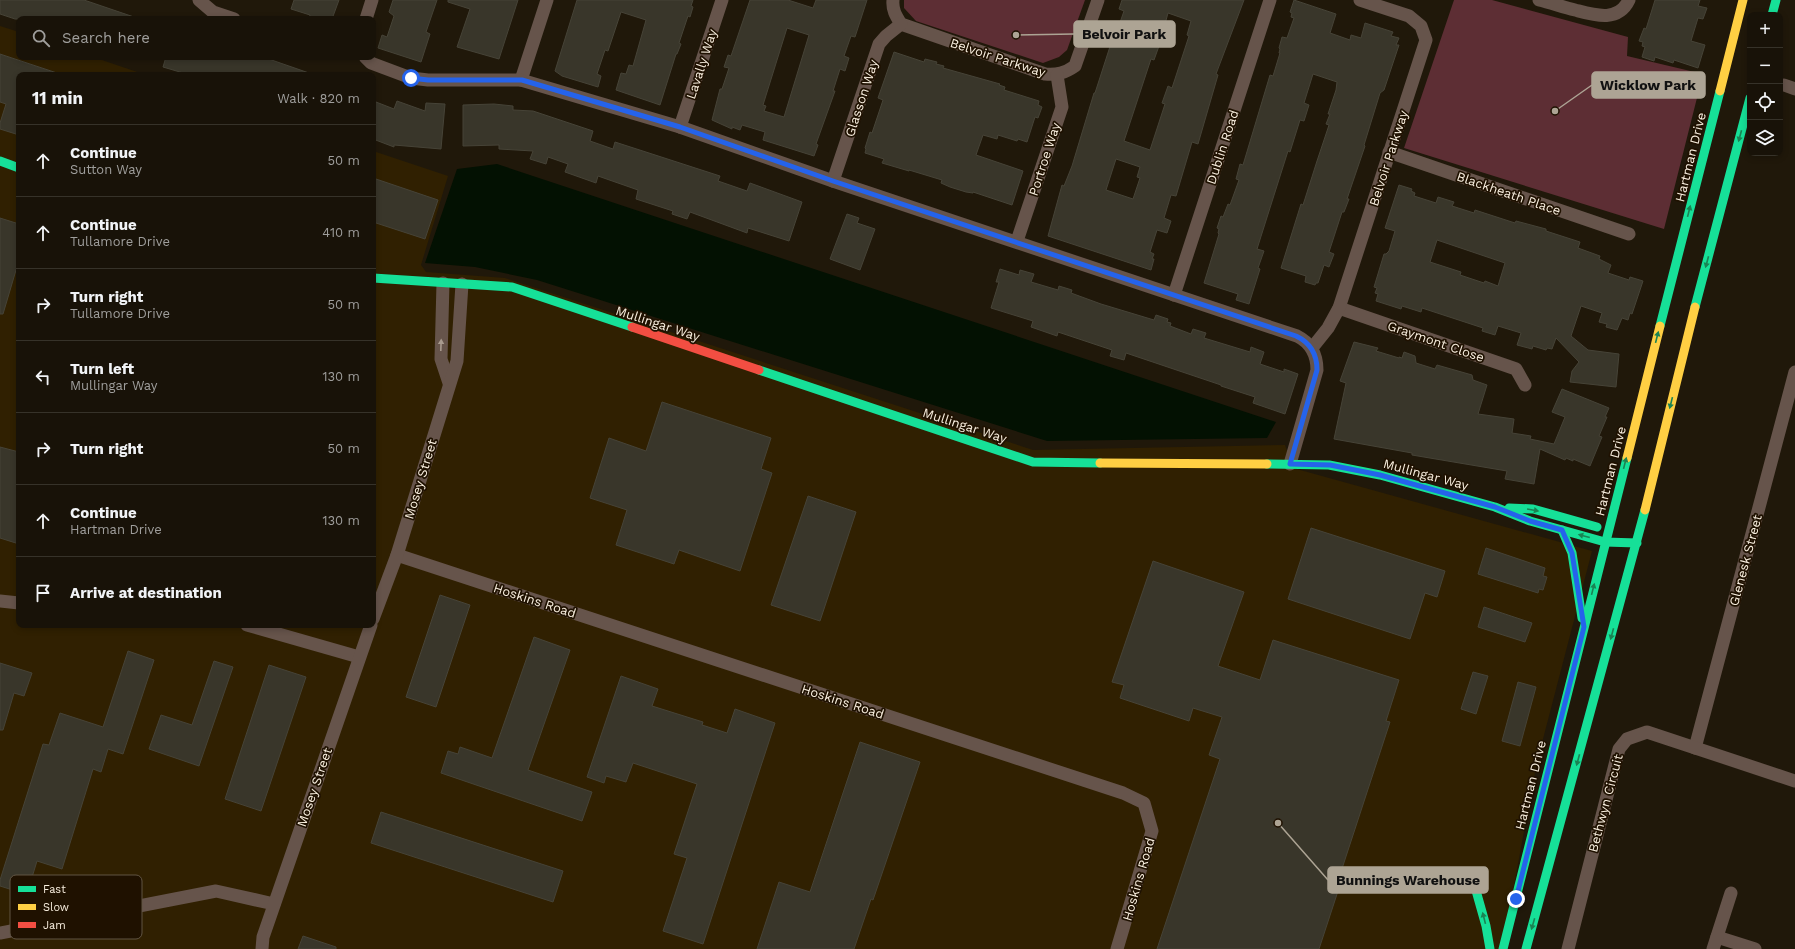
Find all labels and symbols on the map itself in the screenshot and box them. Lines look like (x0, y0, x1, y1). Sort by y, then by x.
callout: Belvoir Park (1074, 21, 1175, 47)
text: Belvoir Park (1082, 26, 1166, 42)
street label: Lavally Way (683, 27, 720, 101)
street label: Belvoir Parkway (948, 35, 1048, 80)
street label: Glasson Way (842, 57, 881, 139)
route start (402, 69, 420, 87)
callout: Wicklow Park (1592, 72, 1705, 98)
text: Wicklow Park (1600, 77, 1696, 93)
street label: Dublin Road (1203, 108, 1242, 186)
street label: Belvoir Parkway (1366, 108, 1411, 208)
street label: Hartman Drive (1672, 111, 1709, 203)
street label: Portroe Way (1026, 120, 1063, 198)
one-way arrow (1737, 130, 1743, 142)
street label: Blackheath Place (1455, 169, 1563, 218)
one-way arrow (1687, 205, 1693, 217)
one-way arrow (1704, 256, 1710, 268)
street label: Mullingar Way (614, 303, 702, 344)
street label: Graymont Close (1386, 318, 1486, 365)
one-way arrow (1655, 331, 1661, 343)
one-way arrow (438, 339, 445, 351)
one-way arrow (1668, 397, 1674, 409)
street label: Mullingar Way (921, 405, 1009, 446)
street label: Hartman Drive (1592, 425, 1629, 517)
street label: Mosey Street (401, 437, 440, 521)
street label: Mullingar Way (1382, 456, 1470, 493)
one-way arrow (1623, 457, 1629, 469)
one-way arrow (1527, 507, 1540, 513)
street label: Glenesk Street (1726, 512, 1765, 607)
one-way arrow (1578, 533, 1590, 539)
street label: Hoskins Road (492, 580, 578, 621)
one-way arrow (1591, 583, 1597, 595)
one-way arrow (1609, 628, 1615, 640)
street label: Hoskins Road (800, 681, 886, 722)
street label: Hartman Drive (1512, 739, 1549, 831)
street label: Mosey Street (294, 745, 335, 829)
street label: Bethwyn Circuit (1585, 752, 1626, 854)
one-way arrow (1575, 754, 1581, 766)
street label: Hoskins Road (1119, 836, 1158, 923)
callout: Bunnings Warehouse (1328, 867, 1488, 893)
text: Bunnings Warehouse (1336, 872, 1480, 888)
legend (10, 875, 142, 939)
text: Fast (43, 883, 66, 896)
route end (1507, 890, 1525, 908)
text: Slow (43, 901, 69, 914)
one-way arrow (1481, 912, 1487, 924)
one-way arrow (1530, 918, 1536, 930)
text: Jam (43, 919, 66, 932)

